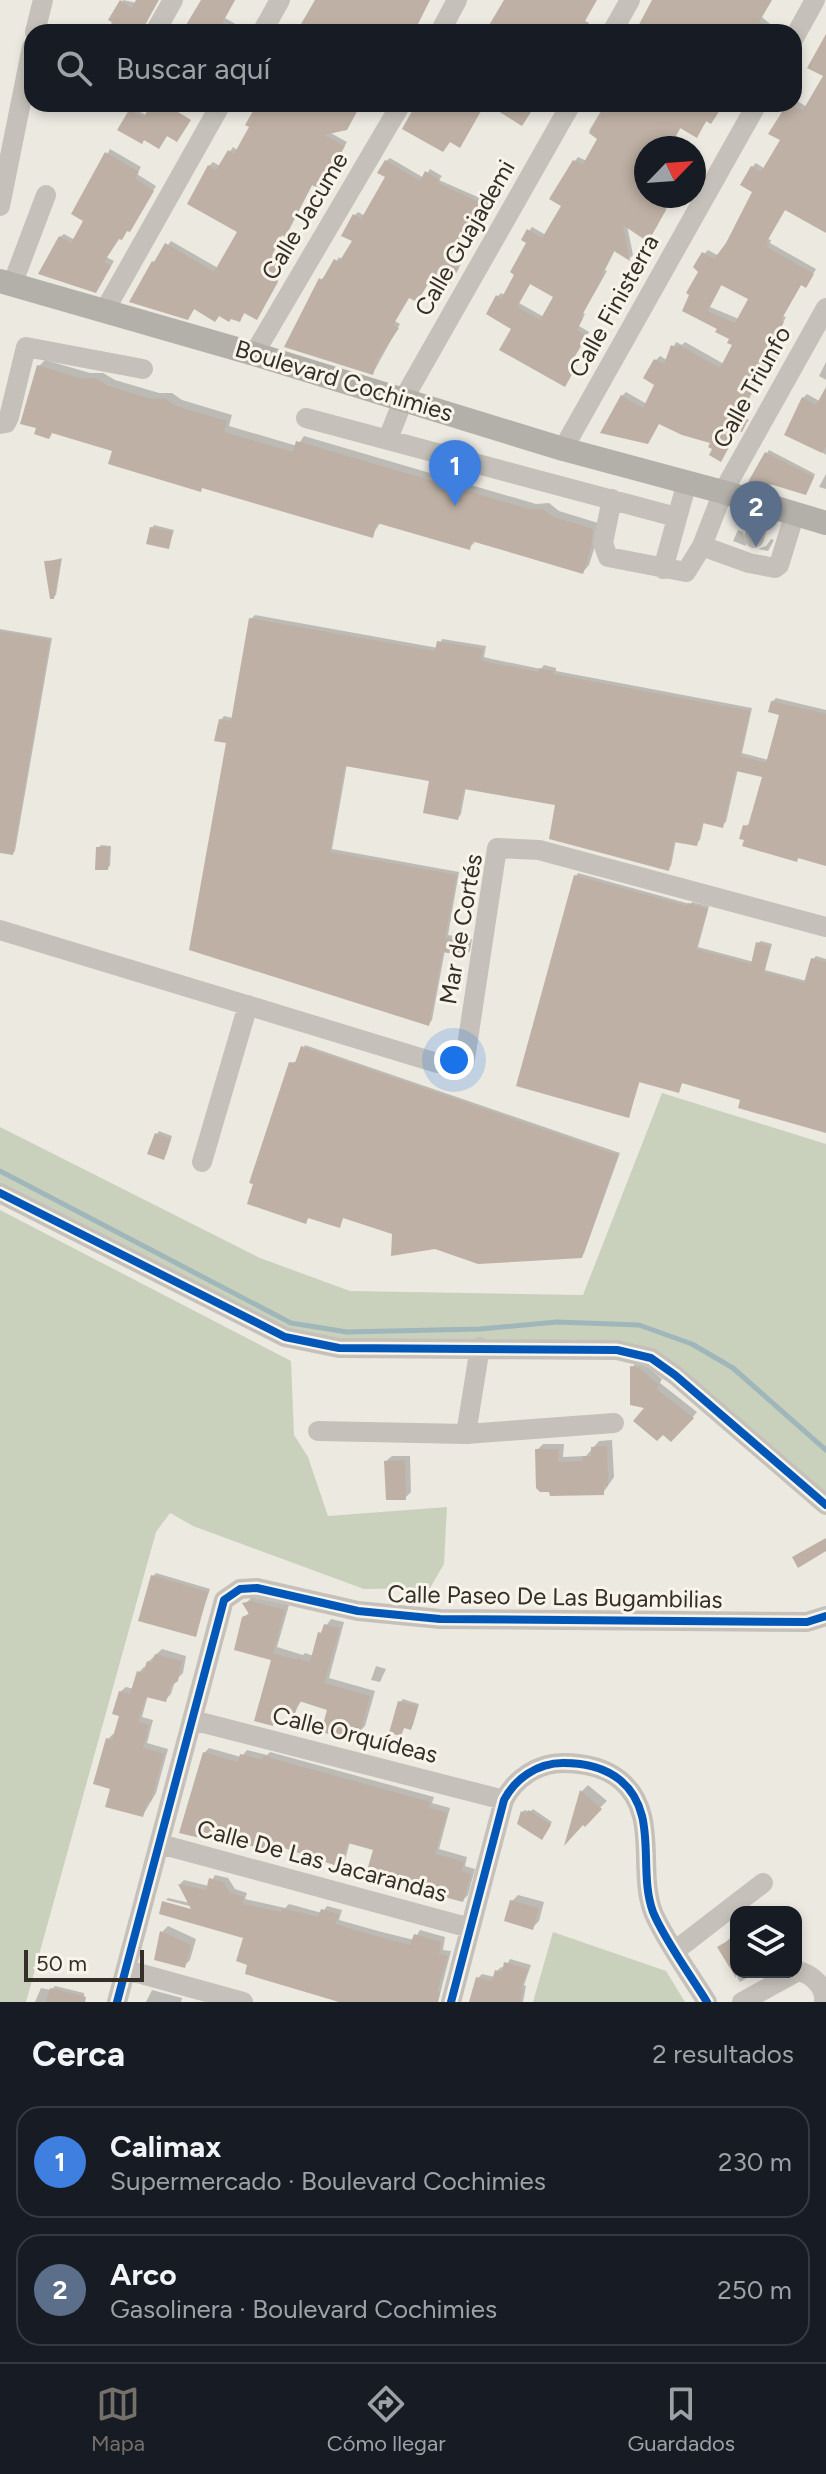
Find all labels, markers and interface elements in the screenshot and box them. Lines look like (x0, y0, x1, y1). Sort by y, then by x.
search box (24, 24, 802, 112)
icon: search (52, 46, 96, 90)
text: Buscar aquí (116, 50, 270, 87)
north arrow (634, 136, 706, 208)
street label: Calle Jacume (255, 147, 354, 285)
street label: Calle Guajademi (408, 155, 521, 321)
street label: Calle Finisterra (562, 229, 665, 382)
street label: Calle Triunfo (706, 321, 797, 453)
street label: Boulevard Cochimies (232, 334, 456, 427)
pin: 1 (429, 440, 481, 506)
pin: 2 (730, 481, 782, 547)
street label: Mar de Cortés (433, 851, 488, 1006)
your location (434, 1040, 474, 1080)
street label: Calle Paseo De Las Bugambilias (387, 1579, 723, 1614)
street label: Calle Orquídeas (269, 1700, 441, 1769)
street label: Calle De Las Jacarandas (194, 1813, 450, 1908)
map controls (730, 1906, 802, 1978)
button: layers (730, 1906, 802, 1978)
scale bar (24, 1946, 144, 1982)
text: 50 m (36, 1950, 87, 1977)
text: Cerca (32, 2034, 125, 2075)
text: 2 resultados (652, 2038, 794, 2070)
text: Calimax (110, 2128, 221, 2165)
text: 1 (55, 2146, 65, 2178)
text: 230 m (718, 2146, 792, 2178)
text: Supermercado · Boulevard Cochimies (110, 2165, 546, 2197)
text: Arco (110, 2256, 177, 2293)
text: 2 (52, 2274, 68, 2306)
text: 250 m (717, 2274, 792, 2306)
text: Gasolinera · Boulevard Cochimies (110, 2293, 497, 2325)
tab: Mapa (91, 2382, 145, 2457)
tab: Cómo llegar (327, 2382, 446, 2457)
tab: Guardados (627, 2382, 735, 2457)

